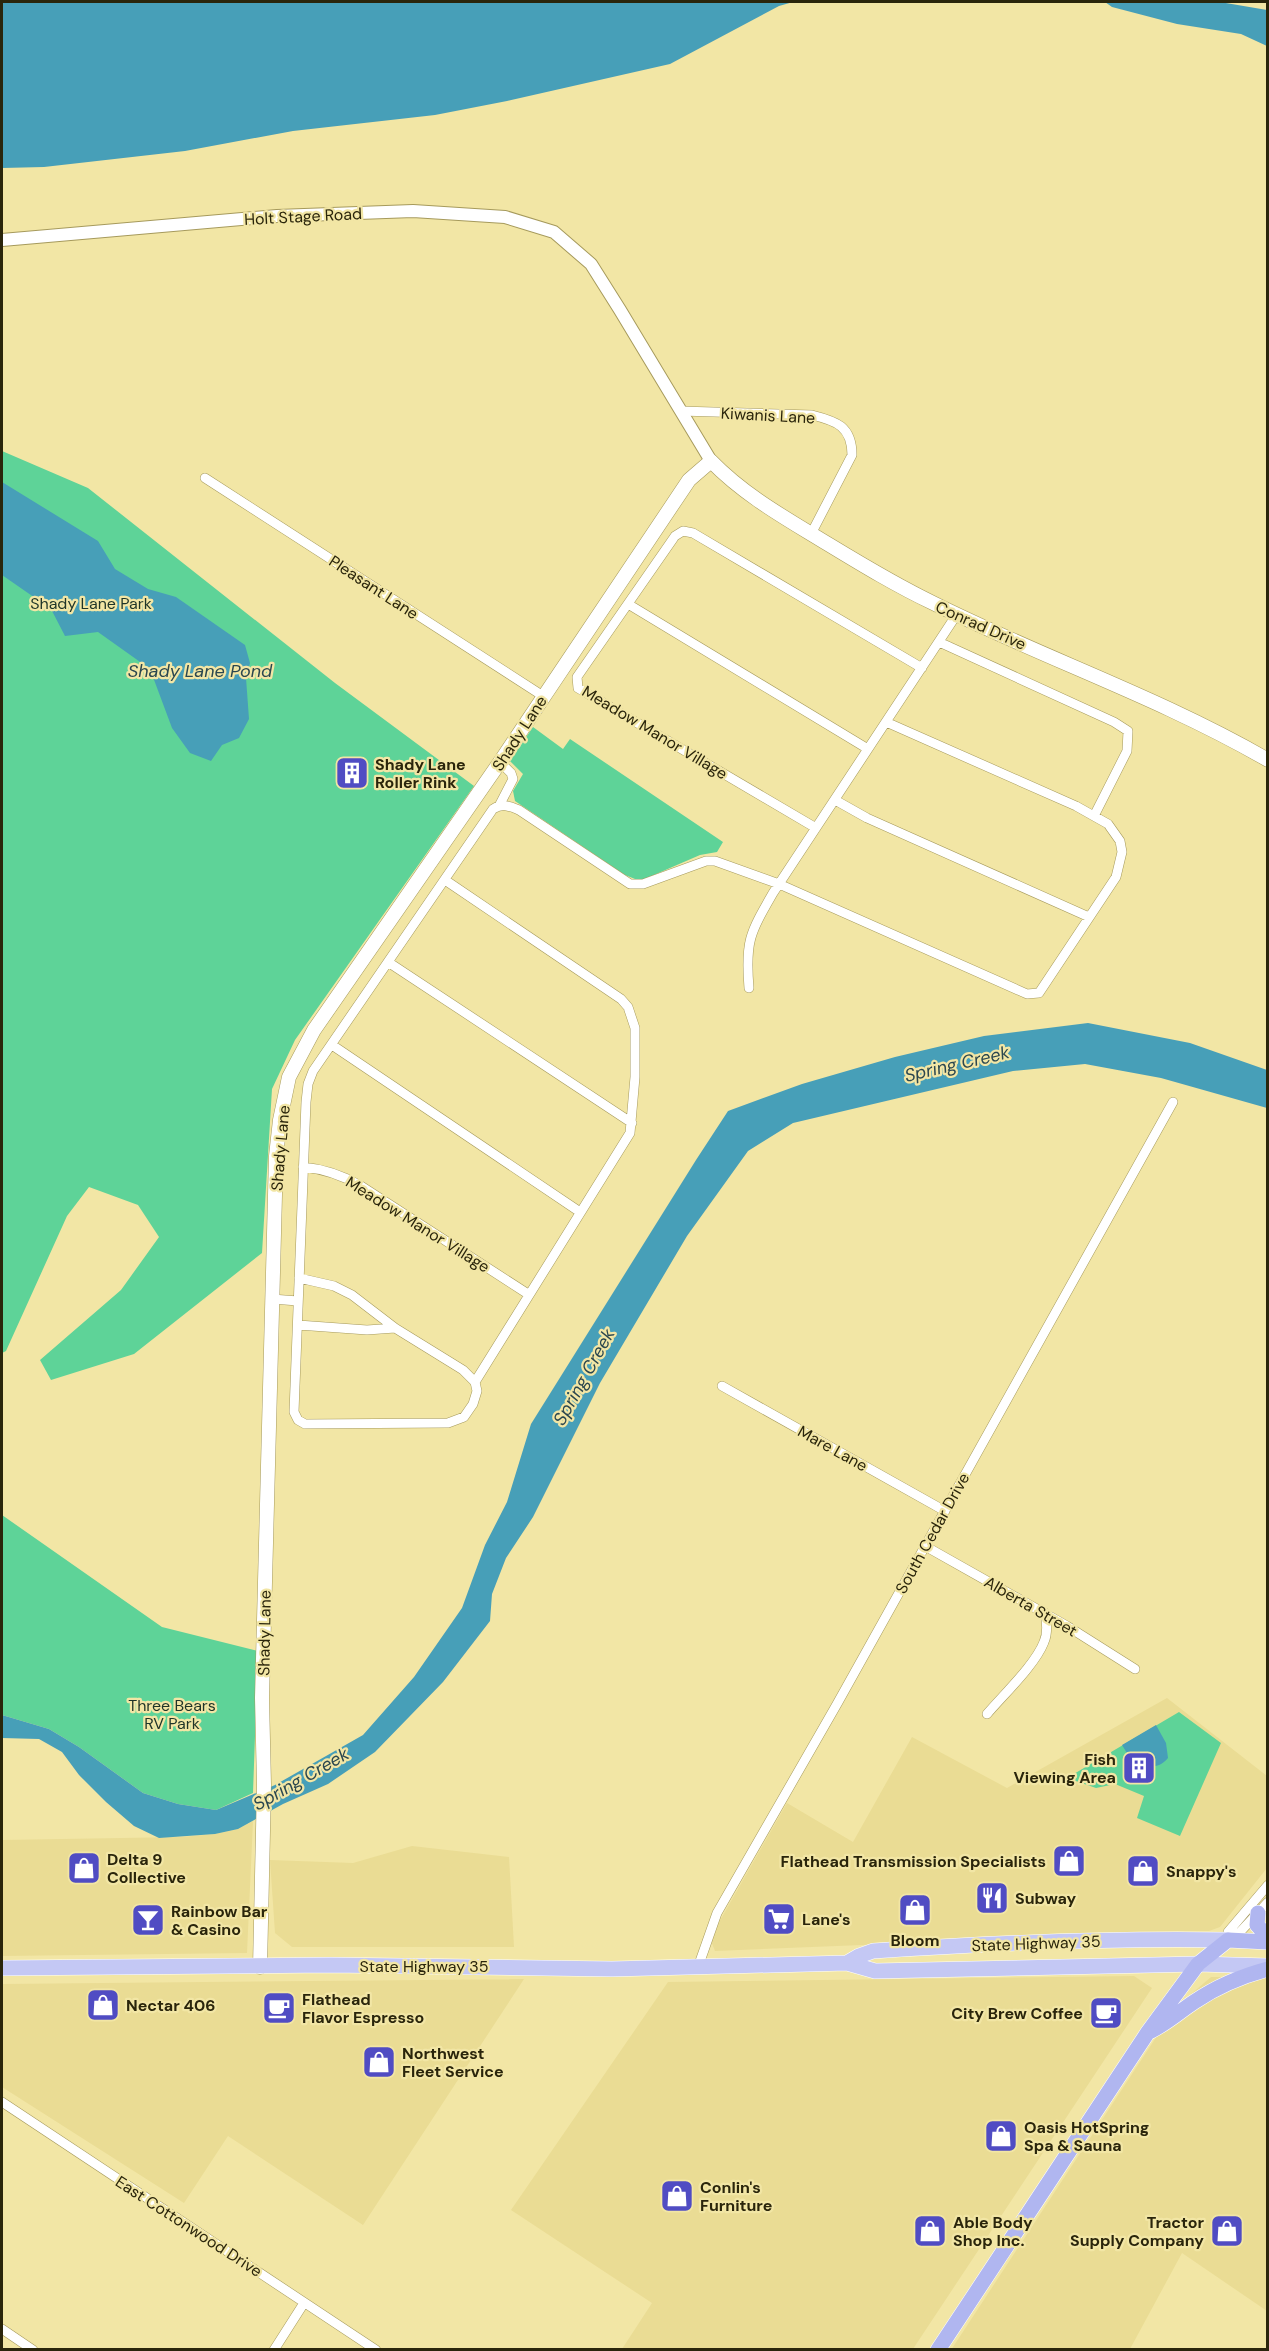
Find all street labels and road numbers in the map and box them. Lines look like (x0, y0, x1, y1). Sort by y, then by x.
street label: Holt Stage Road (244, 203, 362, 230)
street label: Kiwanis Lane (720, 403, 816, 428)
street label: Pleasant Lane (325, 551, 422, 624)
street label: Conrad Drive (932, 596, 1029, 655)
street label: Meadow Manor Village (578, 681, 731, 784)
street label: Shady Lane (487, 692, 552, 775)
street label: Shady Lane (266, 1104, 295, 1192)
street label: Meadow Manor Village (342, 1172, 494, 1277)
street label: Mare Lane (794, 1421, 871, 1476)
street label: South Cedar Drive (891, 1469, 974, 1597)
street label: Alberta Street (981, 1571, 1081, 1641)
street label: Shady Lane (253, 1590, 276, 1676)
street label: State Highway 35 (971, 1931, 1101, 1956)
street label: State Highway 35 (359, 1956, 489, 1977)
street label: East Cottonwood Drive (111, 2171, 266, 2282)

